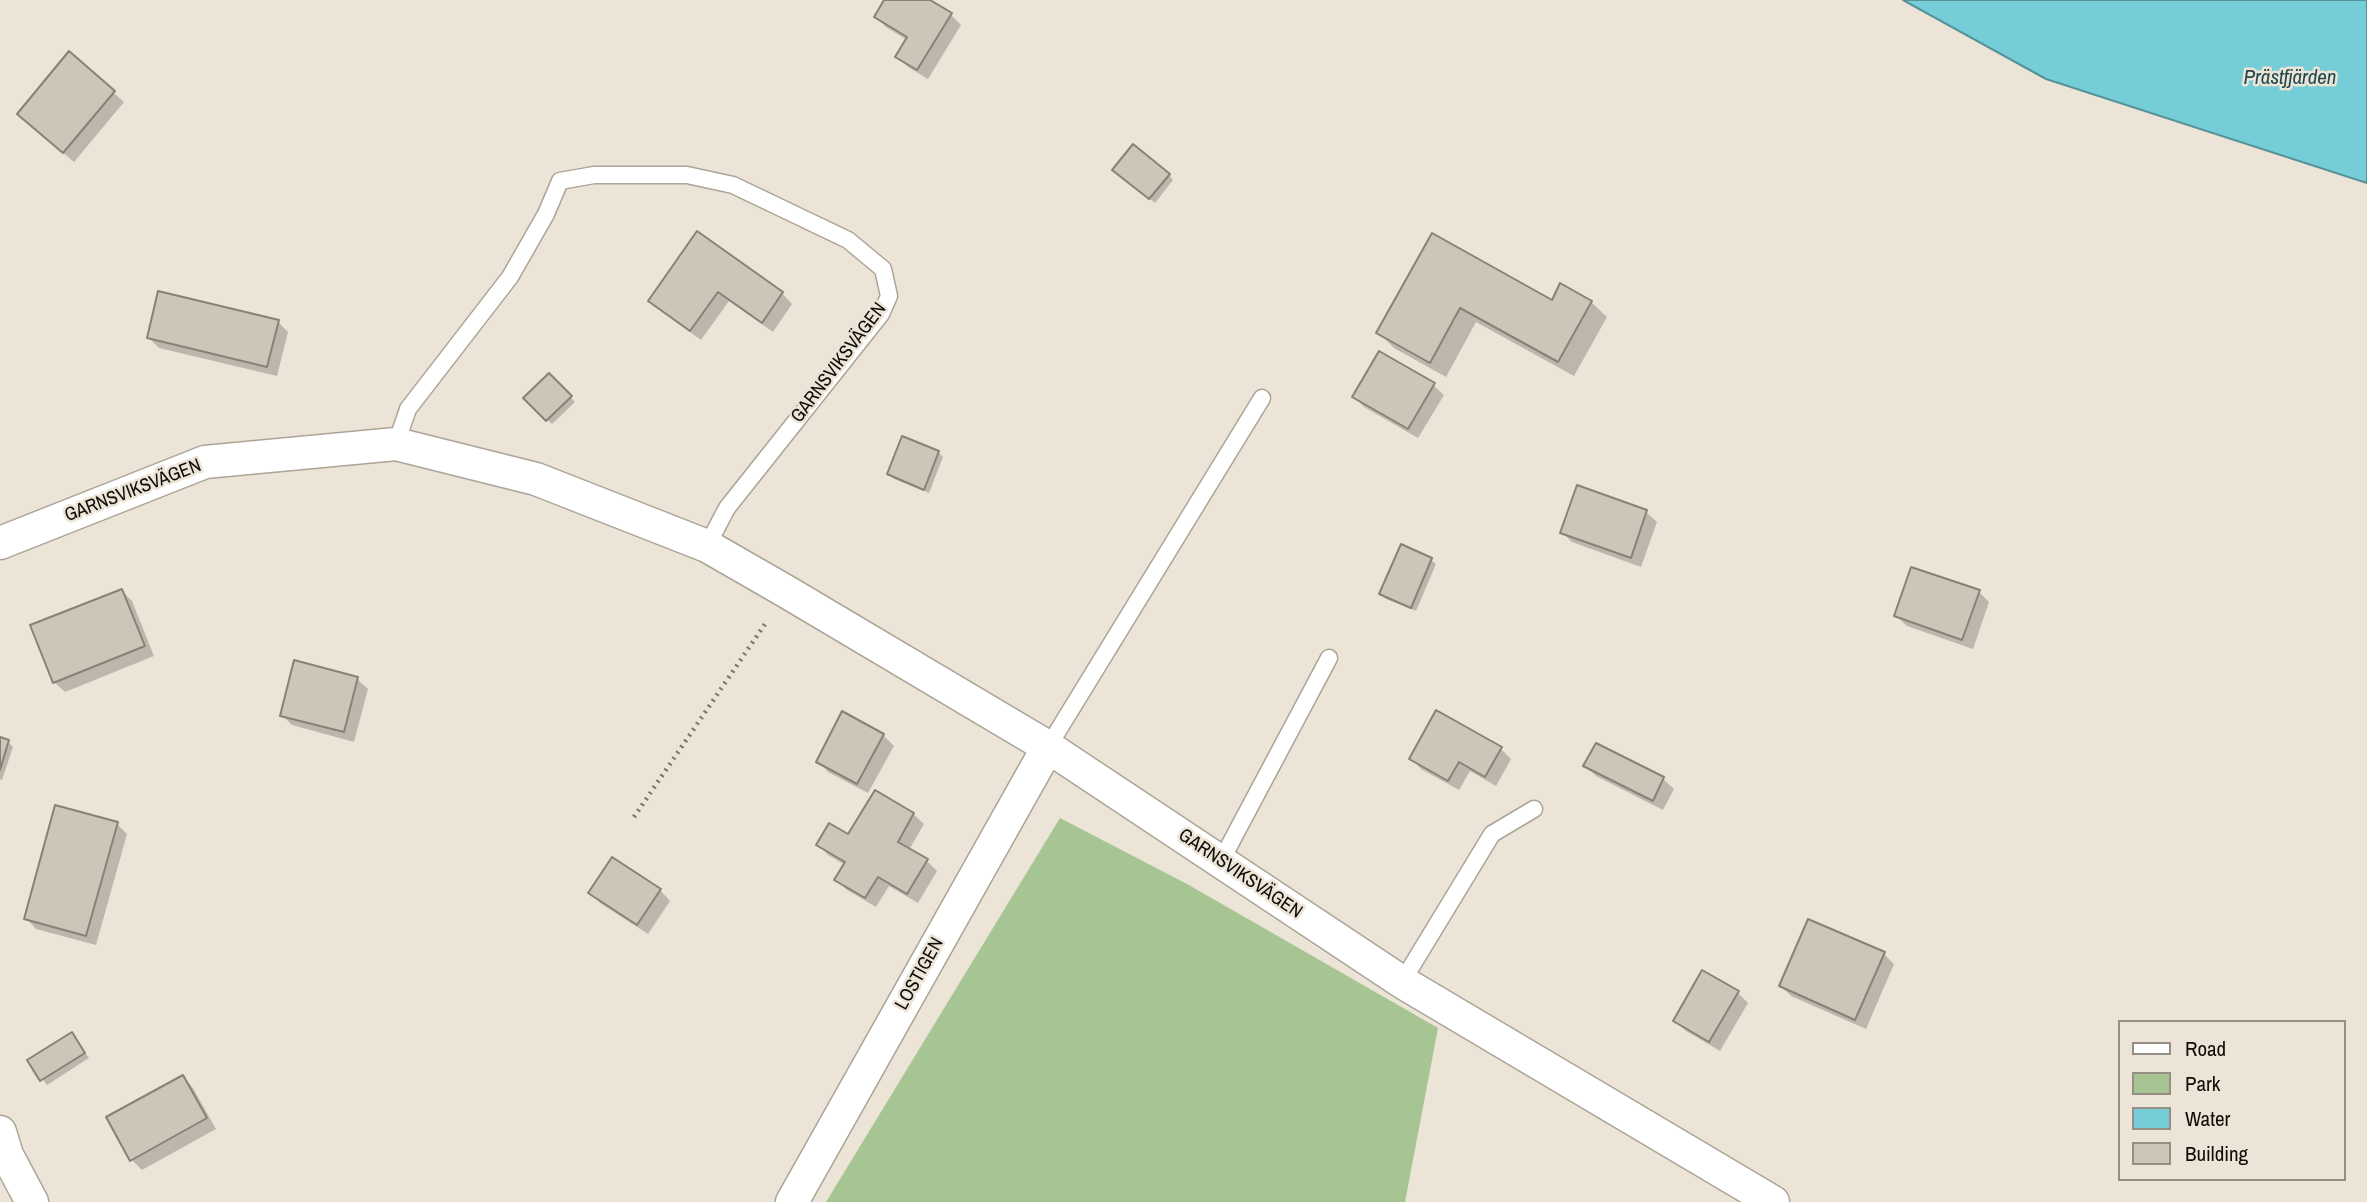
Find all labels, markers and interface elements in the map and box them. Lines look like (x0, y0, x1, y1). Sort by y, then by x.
water label: Prästfjärden (2244, 65, 2336, 91)
street label: GARNSVIKSVÄGEN (786, 299, 892, 427)
street label: GARNSVIKSVÄGEN (62, 454, 204, 528)
street label: GARNSVIKSVÄGEN (1174, 824, 1306, 924)
street label: LOSTIGEN (891, 934, 949, 1014)
legend (2118, 1020, 2346, 1181)
text: Road (2185, 1034, 2226, 1063)
text: Park (2185, 1069, 2220, 1098)
text: Water (2185, 1104, 2230, 1133)
text: Building (2185, 1139, 2248, 1168)

